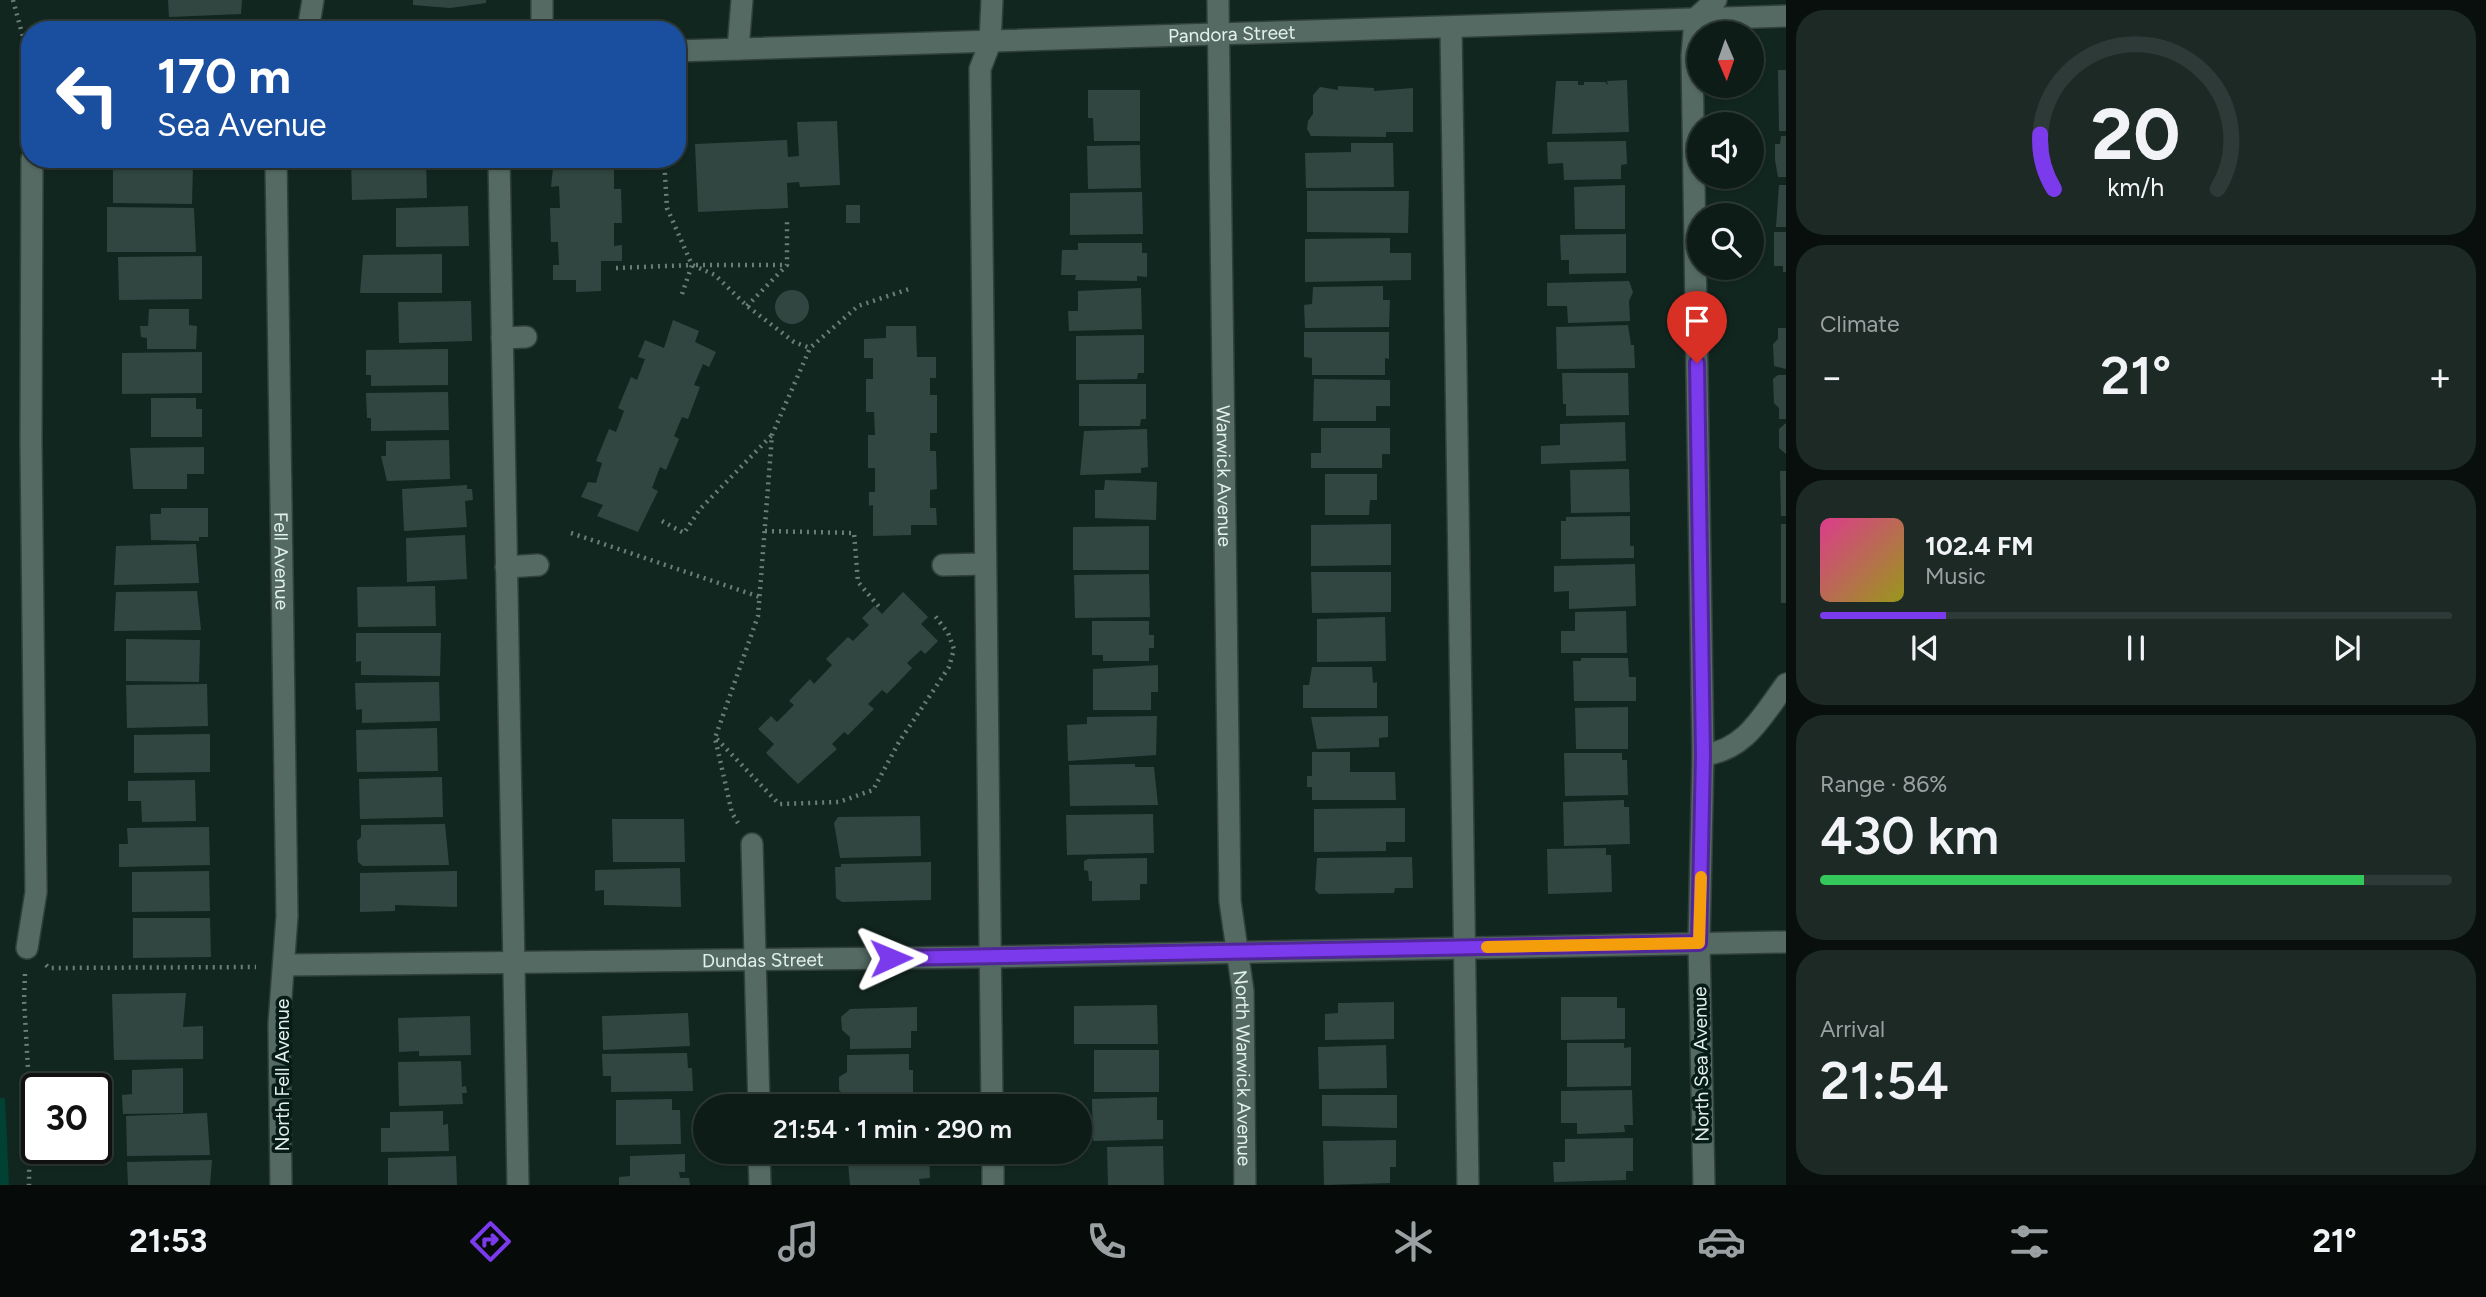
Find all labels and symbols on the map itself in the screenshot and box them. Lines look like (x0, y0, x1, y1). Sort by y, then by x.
street label: Pandora Street (1168, 20, 1296, 47)
north arrow (1687, 21, 1764, 98)
pin (1667, 291, 1727, 363)
street label: Warwick Avenue (1212, 405, 1237, 547)
street label: Fell Avenue (270, 512, 294, 610)
position arrow (854, 921, 928, 995)
street label: Dundas Street (702, 947, 824, 972)
street label: North Warwick Avenue (1229, 968, 1256, 1166)
street label: North Sea Avenue (1688, 986, 1714, 1142)
street label: North Fell Avenue (271, 999, 294, 1151)
speed limit sign: 30 (21, 1073, 112, 1164)

